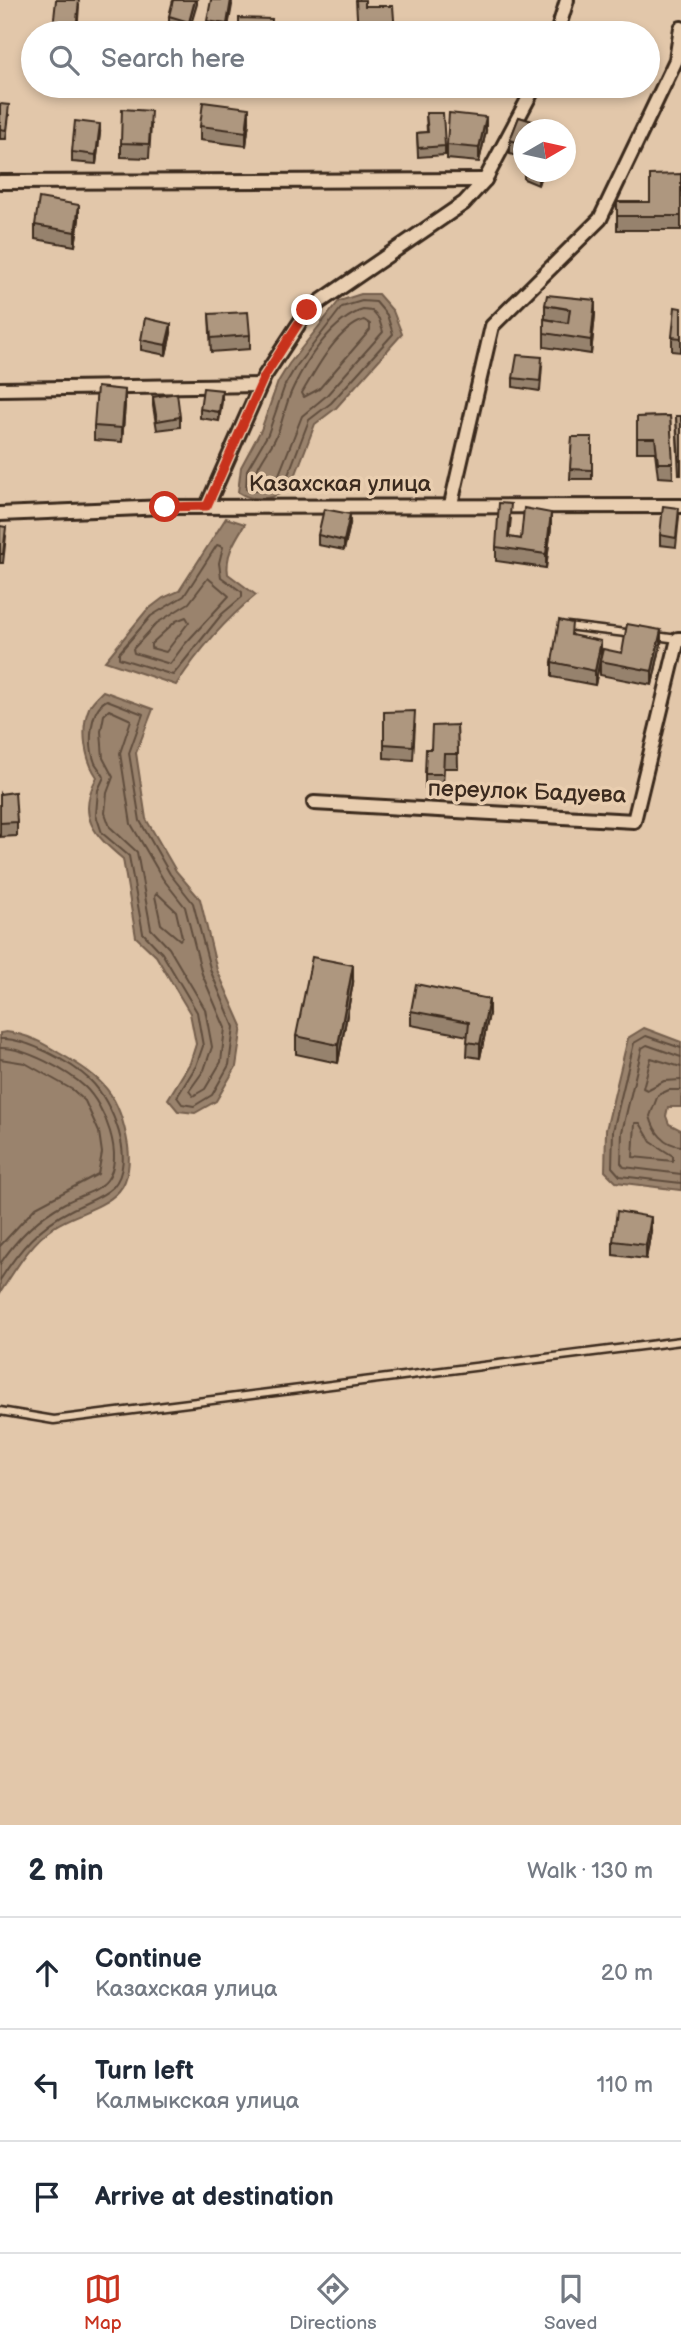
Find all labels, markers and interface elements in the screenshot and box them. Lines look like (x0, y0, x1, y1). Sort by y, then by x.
search box (21, 21, 660, 98)
icon: search (45, 41, 83, 79)
text: Search here (101, 44, 245, 75)
north arrow (513, 119, 576, 182)
route end (291, 294, 322, 325)
street label: Казахская улица (249, 470, 432, 498)
route start (149, 491, 180, 522)
street label: переулок Бадуева (427, 775, 627, 809)
text: 2 min (28, 1853, 104, 1889)
text: Walk · 130 m (527, 1857, 653, 1885)
text: Continue (95, 1944, 202, 1975)
icon: ahead (28, 1954, 66, 1992)
text: 20 m (601, 1959, 653, 1987)
text: Казахская улица (95, 1975, 278, 2003)
text: Turn left (95, 2056, 194, 2087)
icon: left (28, 2066, 66, 2104)
text: 110 m (596, 2071, 653, 2099)
text: Калмыкская улица (95, 2087, 299, 2115)
icon: arrive (28, 2178, 66, 2216)
text: Arrive at destination (95, 2182, 334, 2213)
tab: Map (84, 2270, 122, 2335)
tab: Directions (289, 2270, 377, 2335)
tab: Saved (544, 2270, 597, 2335)

